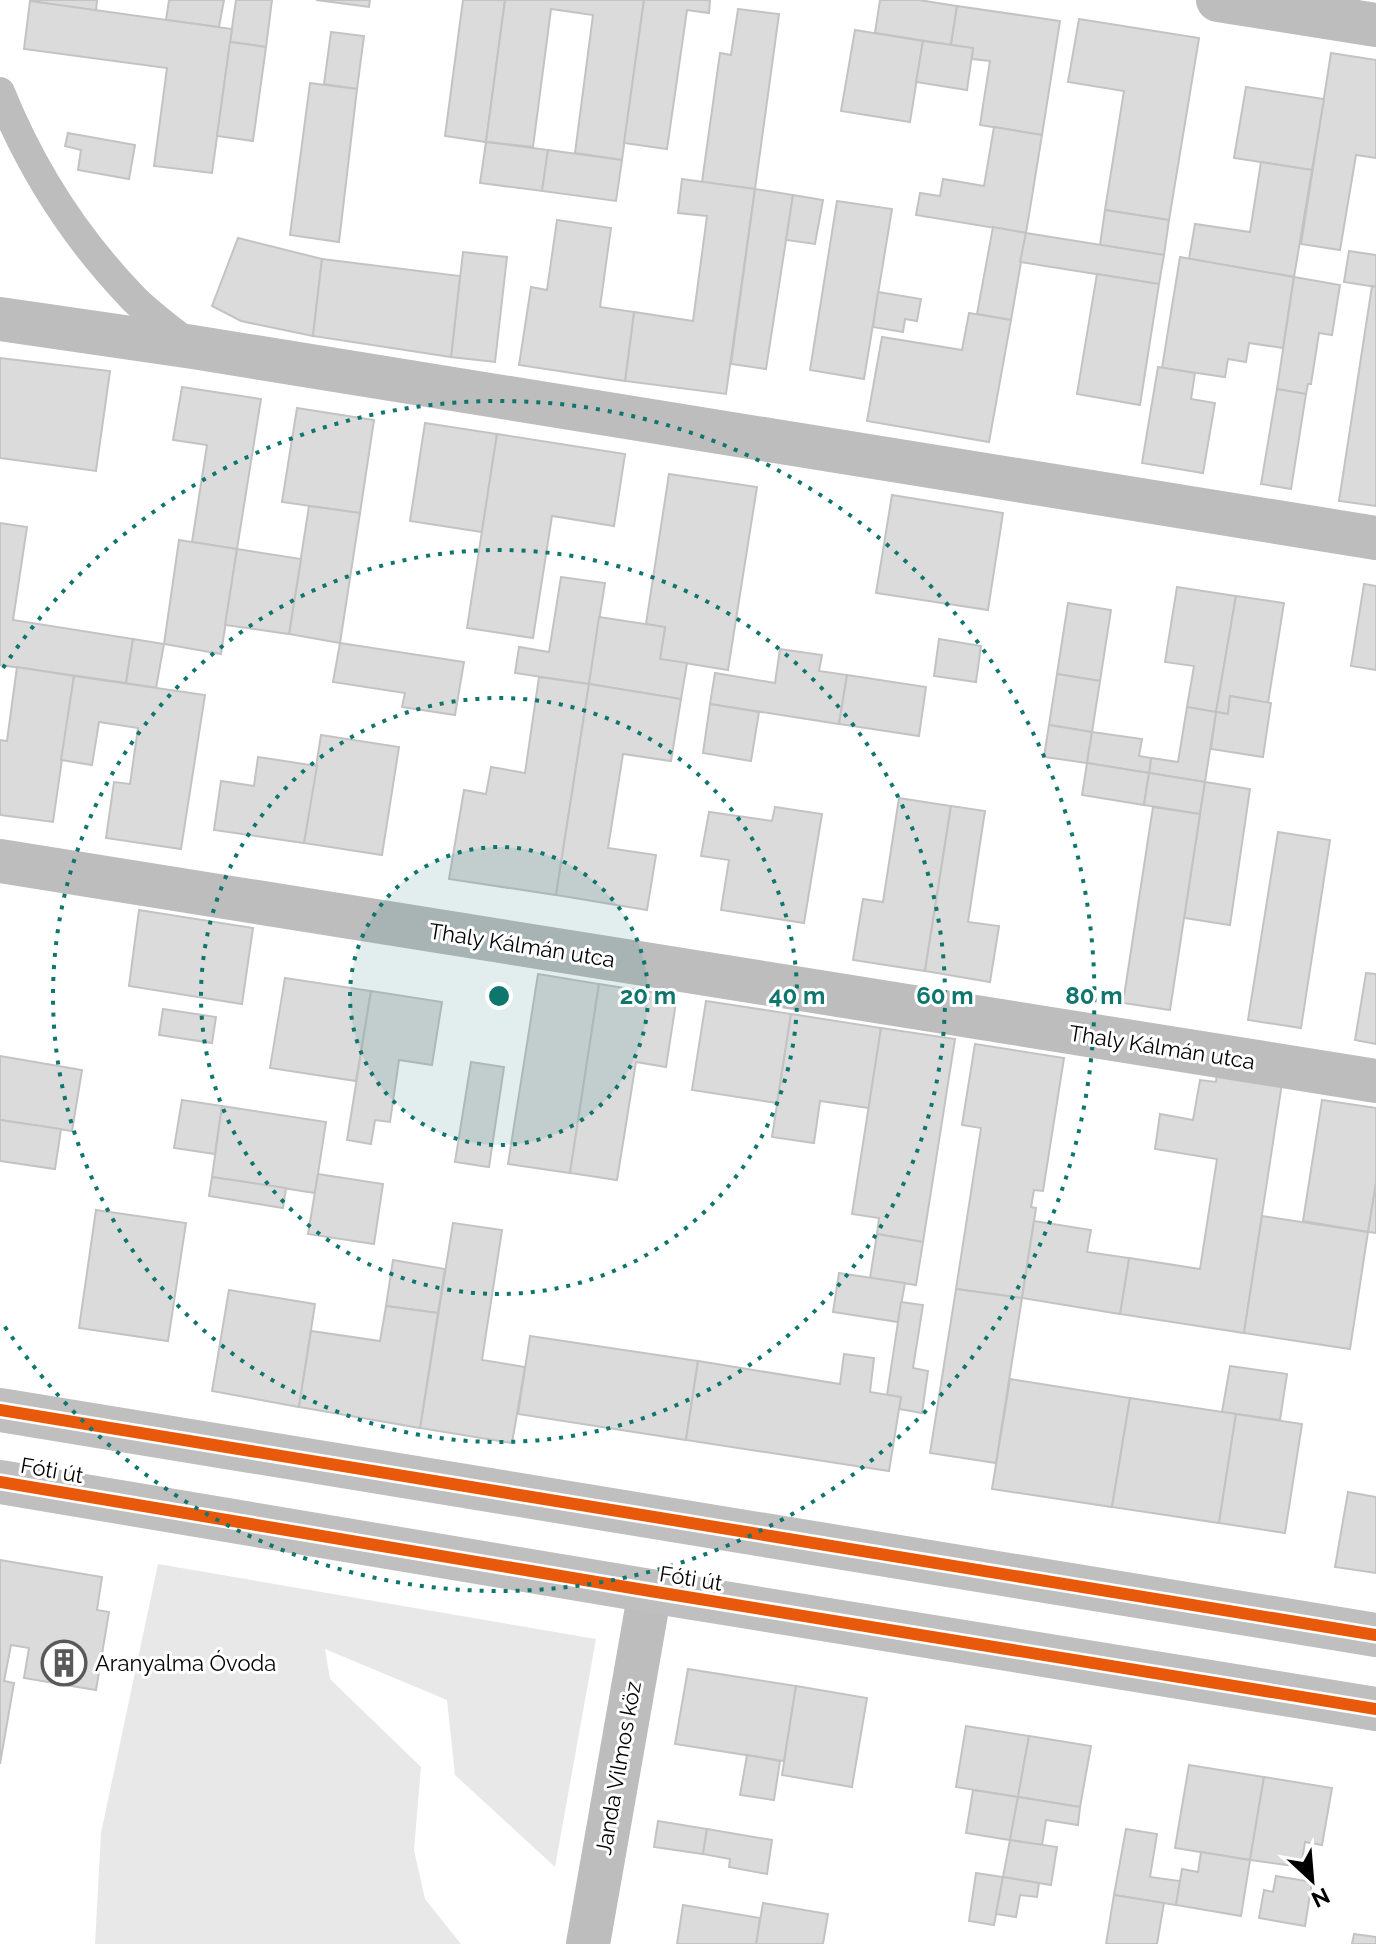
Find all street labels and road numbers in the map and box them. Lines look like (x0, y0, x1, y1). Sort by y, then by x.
street label: Thaly Kálmán utca (427, 917, 617, 973)
street label: Thaly Kálmán utca (1067, 1019, 1257, 1075)
street label: Fóti út (19, 1452, 86, 1488)
street label: Fóti út (658, 1560, 725, 1596)
street label: Janda Vilmos köz (590, 1679, 646, 1857)

